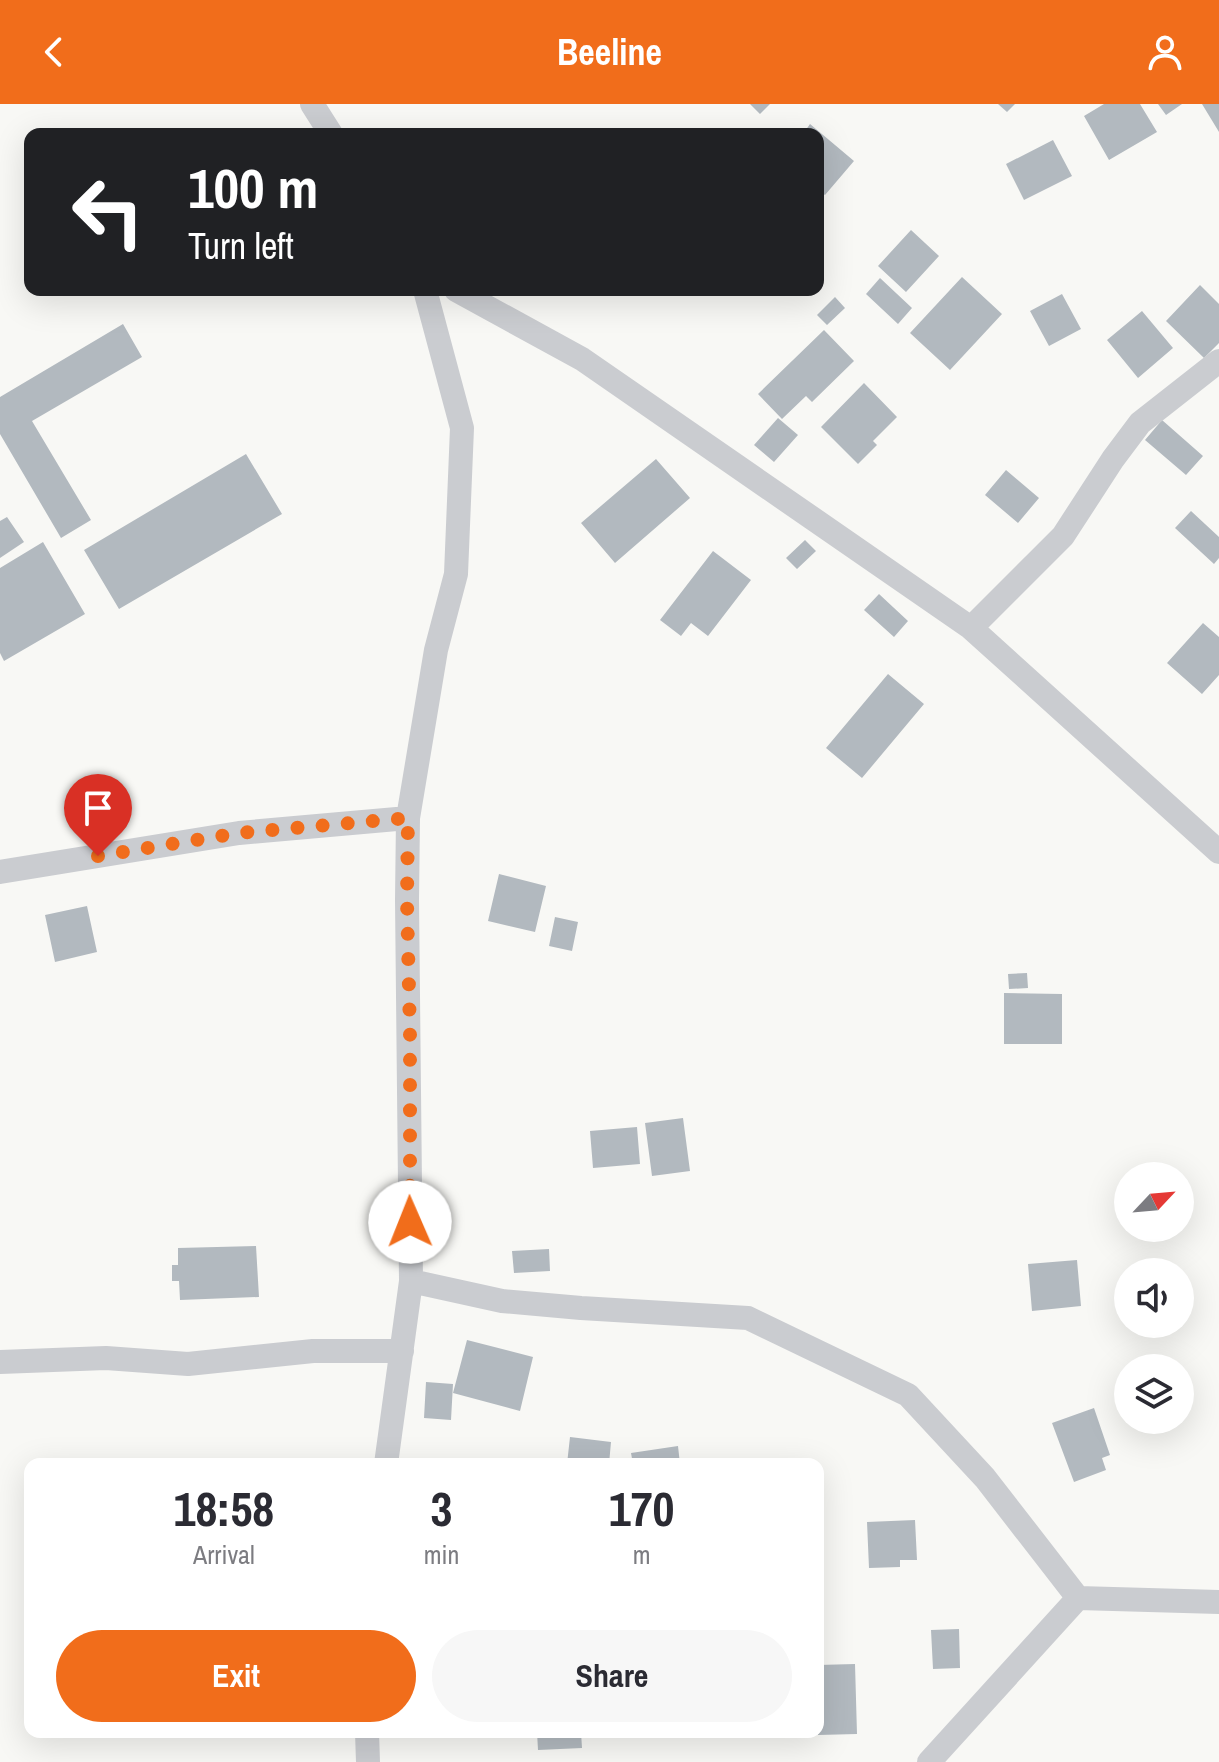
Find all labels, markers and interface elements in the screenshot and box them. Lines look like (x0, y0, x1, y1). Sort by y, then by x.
text: Beeline (557, 28, 662, 76)
icon: back (32, 30, 76, 74)
icon: person (1143, 30, 1187, 74)
text: 100 m (188, 150, 318, 225)
icon: left (56, 160, 160, 264)
text: Turn left (188, 222, 294, 270)
pin (64, 774, 132, 856)
icon: arrive (76, 786, 120, 830)
north arrow (1114, 1162, 1194, 1242)
map controls (1114, 1162, 1194, 1434)
position arrow (368, 1180, 452, 1264)
button: sound (1114, 1258, 1194, 1338)
button: layers (1114, 1354, 1194, 1434)
text: 18:58 (174, 1476, 274, 1541)
text: 3 (431, 1476, 452, 1541)
text: 170 (609, 1476, 674, 1541)
text: Arrival (193, 1537, 255, 1572)
text: min (424, 1537, 459, 1572)
text: m (633, 1537, 651, 1572)
button: Exit (56, 1630, 416, 1722)
button: Share (432, 1630, 792, 1722)

